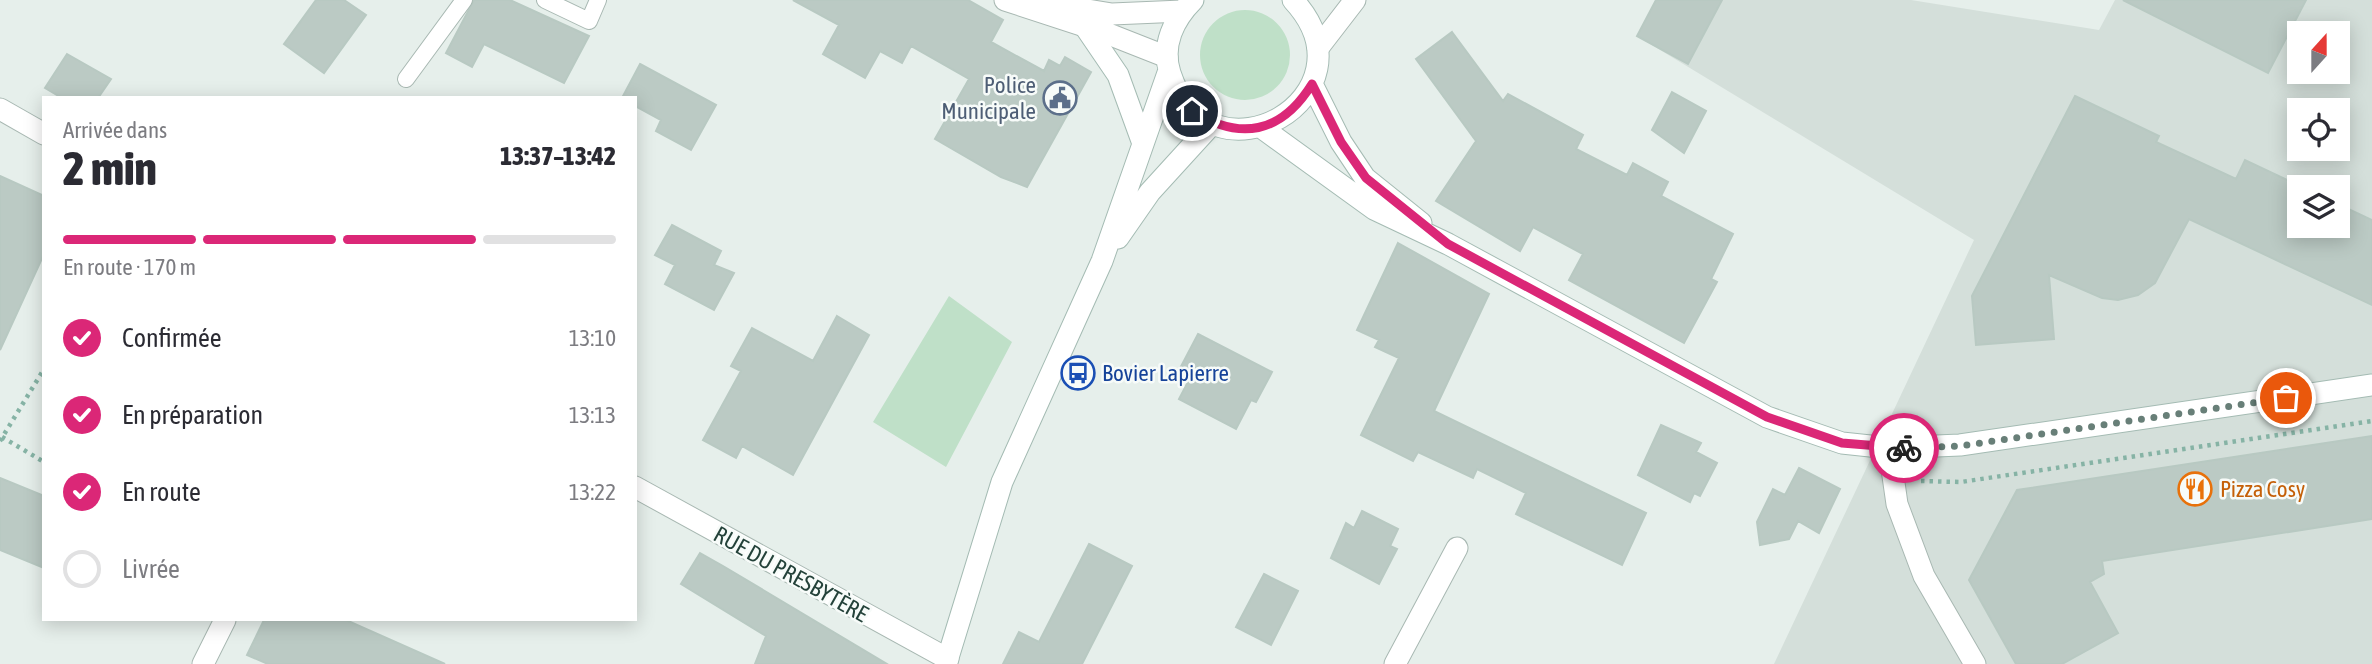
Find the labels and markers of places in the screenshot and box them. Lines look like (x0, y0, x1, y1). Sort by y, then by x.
place label: Police Municipale (941, 72, 1036, 124)
public building icon: Police Municipale (1041, 79, 1079, 117)
pin (1162, 81, 1222, 141)
bus stop icon: Bovier Lapierre (1059, 354, 1097, 392)
place label: Bovier Lapierre (1102, 360, 1229, 386)
pin (2256, 368, 2316, 428)
restaurant icon: Pizza Cosy (2176, 470, 2214, 508)
place label: Pizza Cosy (2220, 476, 2305, 502)

